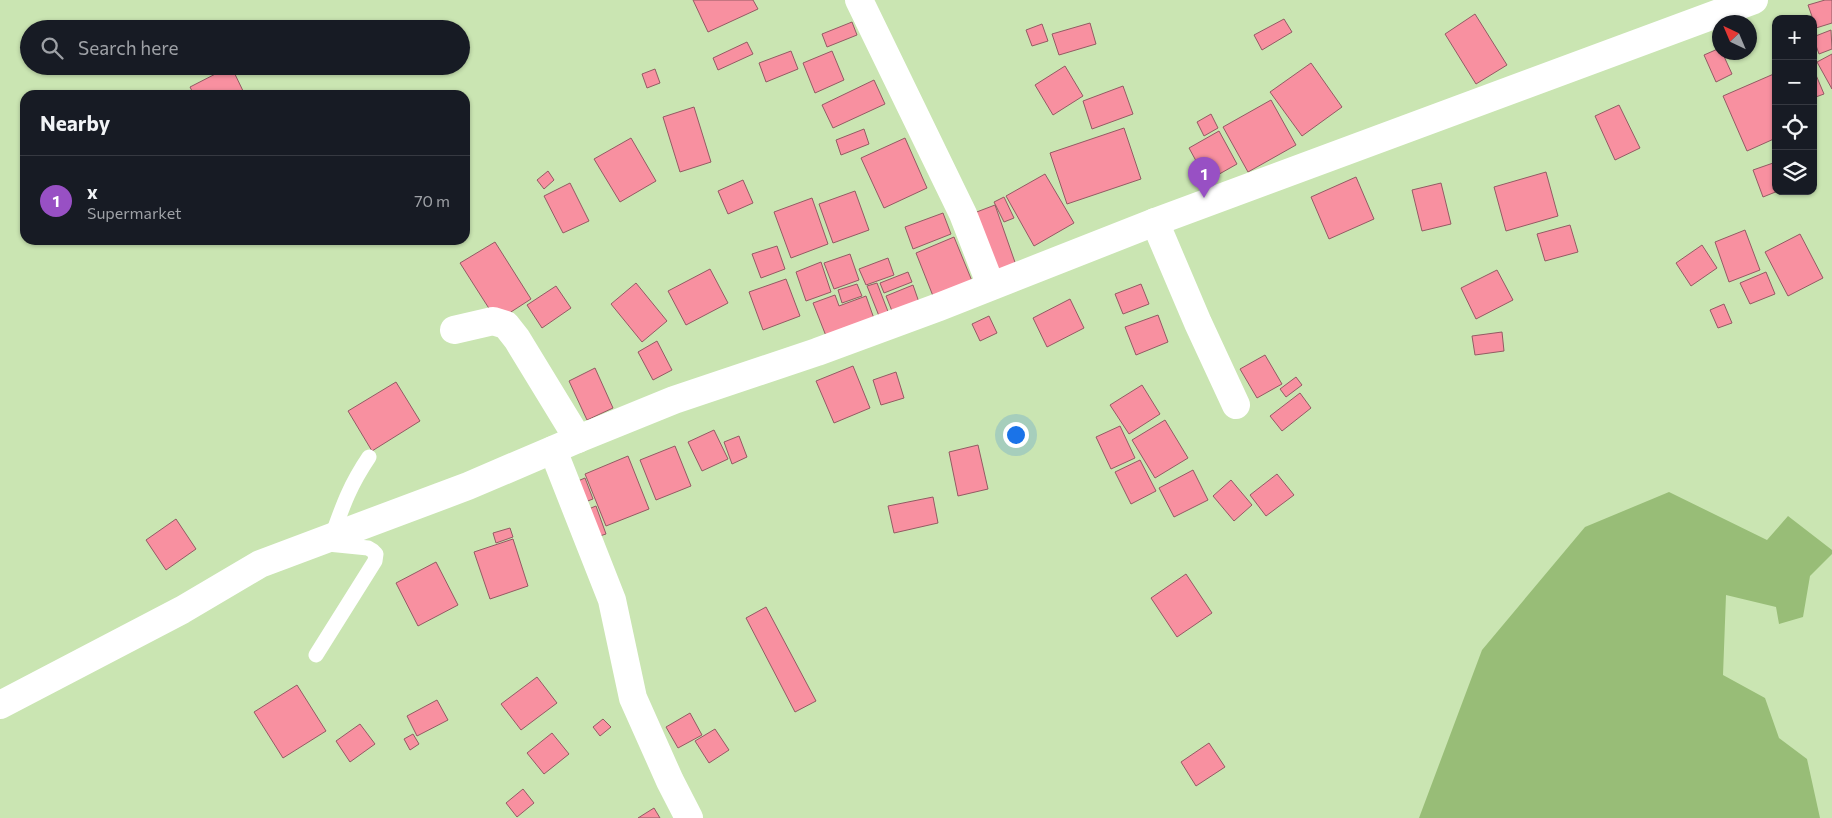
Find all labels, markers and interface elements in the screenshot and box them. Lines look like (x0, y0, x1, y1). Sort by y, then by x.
north arrow (1712, 15, 1757, 60)
map controls (1772, 15, 1817, 195)
button: + (1772, 15, 1817, 60)
search box (20, 20, 470, 75)
icon: search (38, 34, 66, 62)
text: Search here (78, 36, 178, 59)
button: − (1772, 60, 1817, 105)
button: locate (1772, 105, 1817, 150)
text: Nearby (40, 110, 110, 135)
button: layers (1772, 150, 1817, 195)
pin: 1 (1188, 157, 1220, 198)
text: x (87, 180, 98, 203)
text: 1 (52, 191, 60, 210)
text: 70 m (414, 191, 450, 210)
text: Supermarket (87, 203, 182, 222)
your location (1003, 422, 1029, 448)

